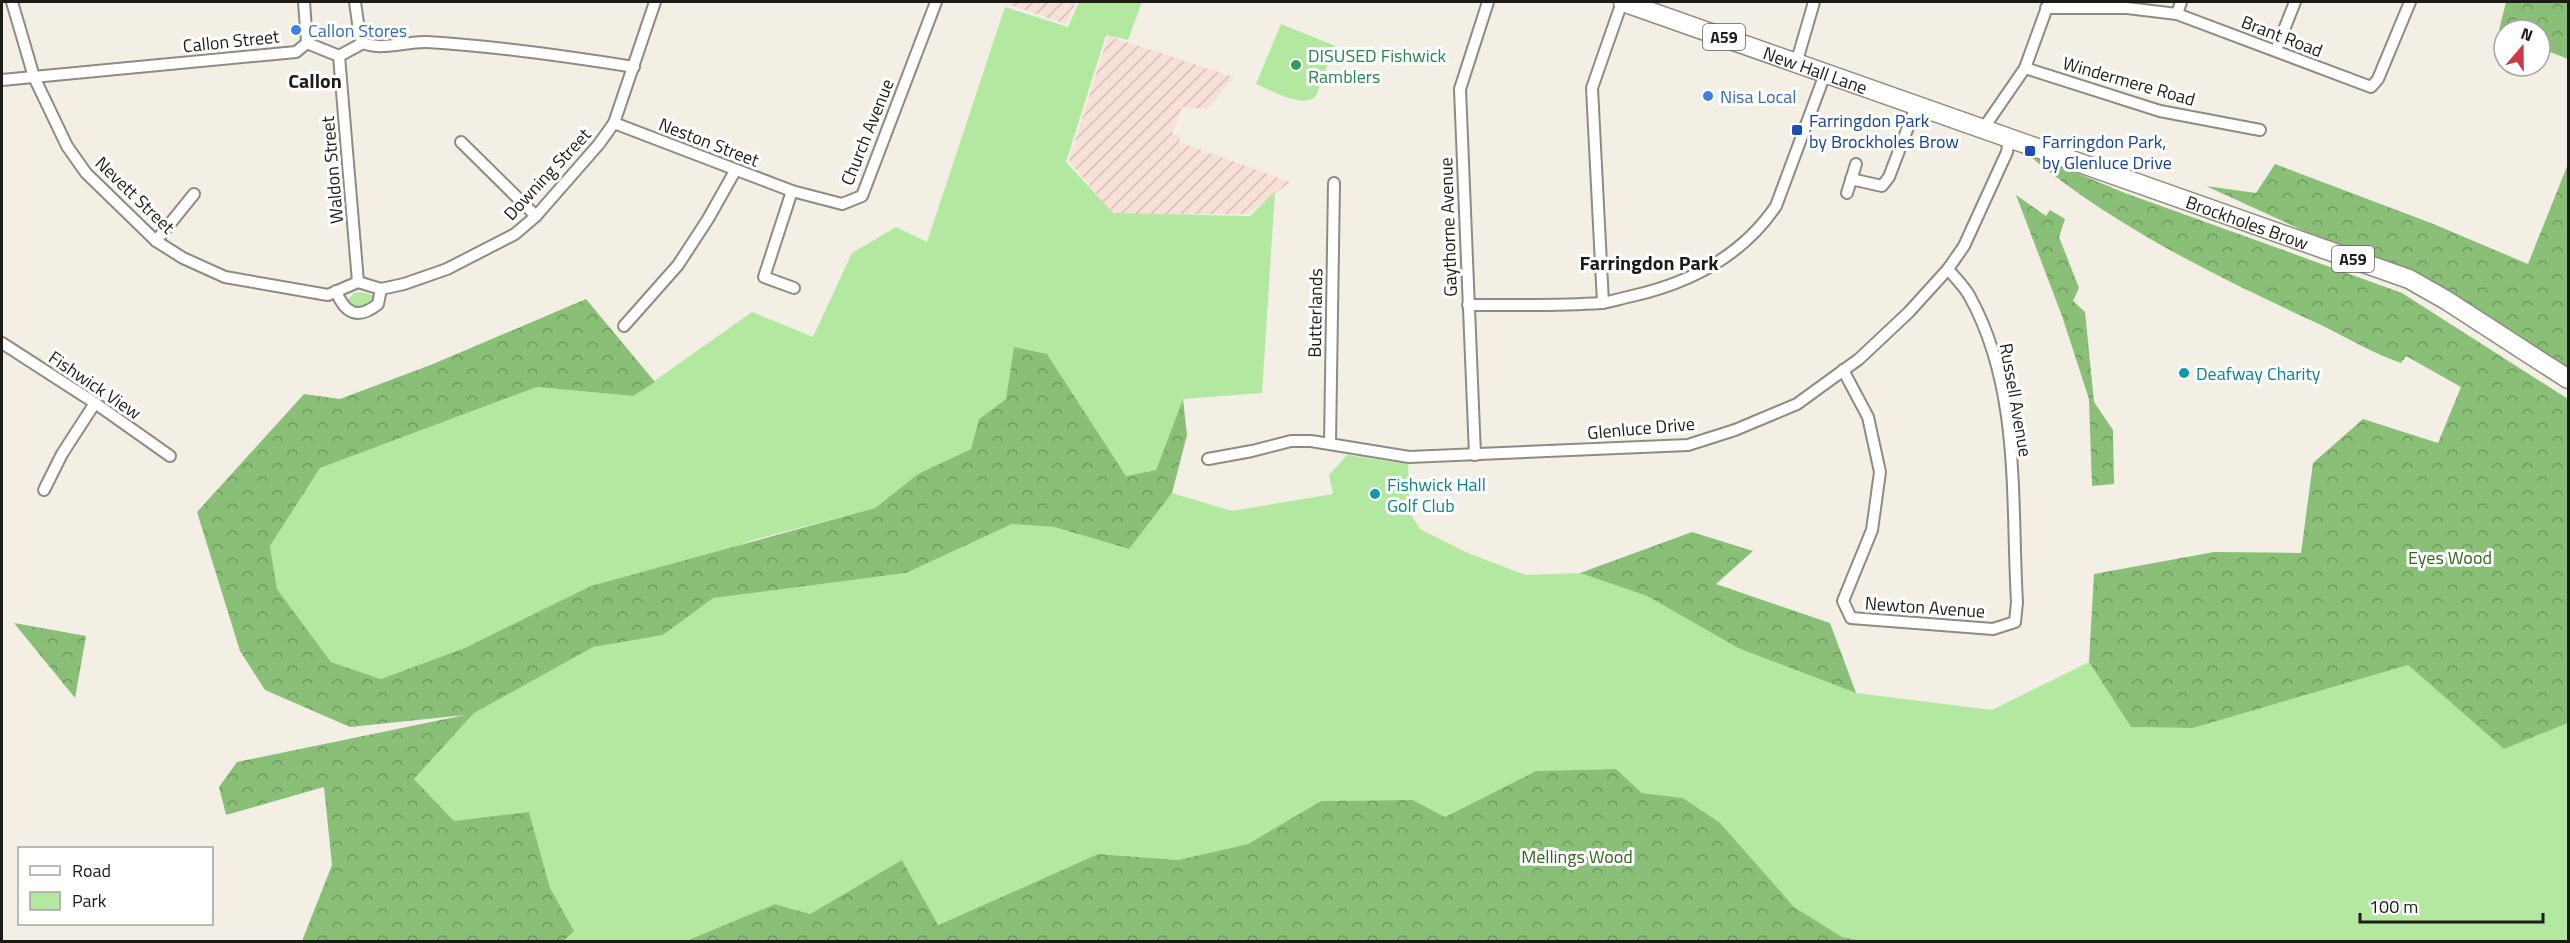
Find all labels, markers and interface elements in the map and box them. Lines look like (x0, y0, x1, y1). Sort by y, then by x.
street label: Brant Road (2237, 8, 2327, 64)
place label: Callon Stores (308, 17, 407, 44)
north arrow (2492, 18, 2552, 78)
text: N (2518, 21, 2536, 47)
street label: Callon Street (182, 22, 281, 59)
marker: Callon Stores (289, 23, 303, 37)
road number: A59 (1703, 24, 1745, 50)
street label: New Hall Lane (1760, 39, 1871, 101)
place label: DISUSED Fishwick Ramblers (1308, 42, 1447, 90)
street label: Windermere Road (2060, 49, 2198, 113)
marker: DISUSED Fishwick Ramblers (1289, 58, 1303, 72)
district label: Callon (288, 65, 342, 96)
street label: Church Avenue (833, 75, 901, 189)
place label: Nisa Local (1720, 83, 1797, 110)
marker: Nisa Local (1701, 89, 1715, 103)
place label: Farringdon Park by Brockholes Brow (1809, 107, 1959, 155)
street label: Neston Street (655, 111, 764, 174)
street label: Waldon Street (314, 114, 350, 225)
street label: Downing Street (497, 121, 597, 226)
marker: Farringdon Park by Brockholes Brow (1790, 123, 1804, 137)
place label: Farringdon Park, by Glenluce Drive (2042, 128, 2172, 176)
marker: Farringdon Park, by Glenluce Drive (2023, 144, 2037, 158)
street label: Nevett Street (89, 150, 181, 240)
street label: Gaythorne Avenue (1432, 157, 1464, 297)
street label: Brockholes Brow (2182, 188, 2313, 256)
road number: A59 (2332, 246, 2374, 272)
district label: Farringdon Park (1580, 247, 1719, 278)
street label: Butterlands (1301, 268, 1329, 358)
street label: Russell Avenue (1993, 341, 2039, 459)
street label: Fishwick View (43, 344, 147, 426)
place label: Deafway Charity (2196, 360, 2321, 387)
marker: Deafway Charity (2177, 366, 2191, 380)
street label: Glenluce Drive (1586, 410, 1696, 446)
place label: Fishwick Hall Golf Club (1387, 471, 1486, 519)
marker: Fishwick Hall Golf Club (1368, 487, 1382, 501)
park label: Eyes Wood (2408, 544, 2492, 571)
street label: Newton Avenue (1864, 589, 1986, 625)
park label: Mellings Wood (1521, 843, 1633, 870)
legend (18, 847, 213, 925)
text: Road (72, 857, 111, 884)
scale bar (2360, 886, 2543, 924)
text: Park (72, 887, 107, 914)
text: 100 m (2369, 893, 2418, 920)

